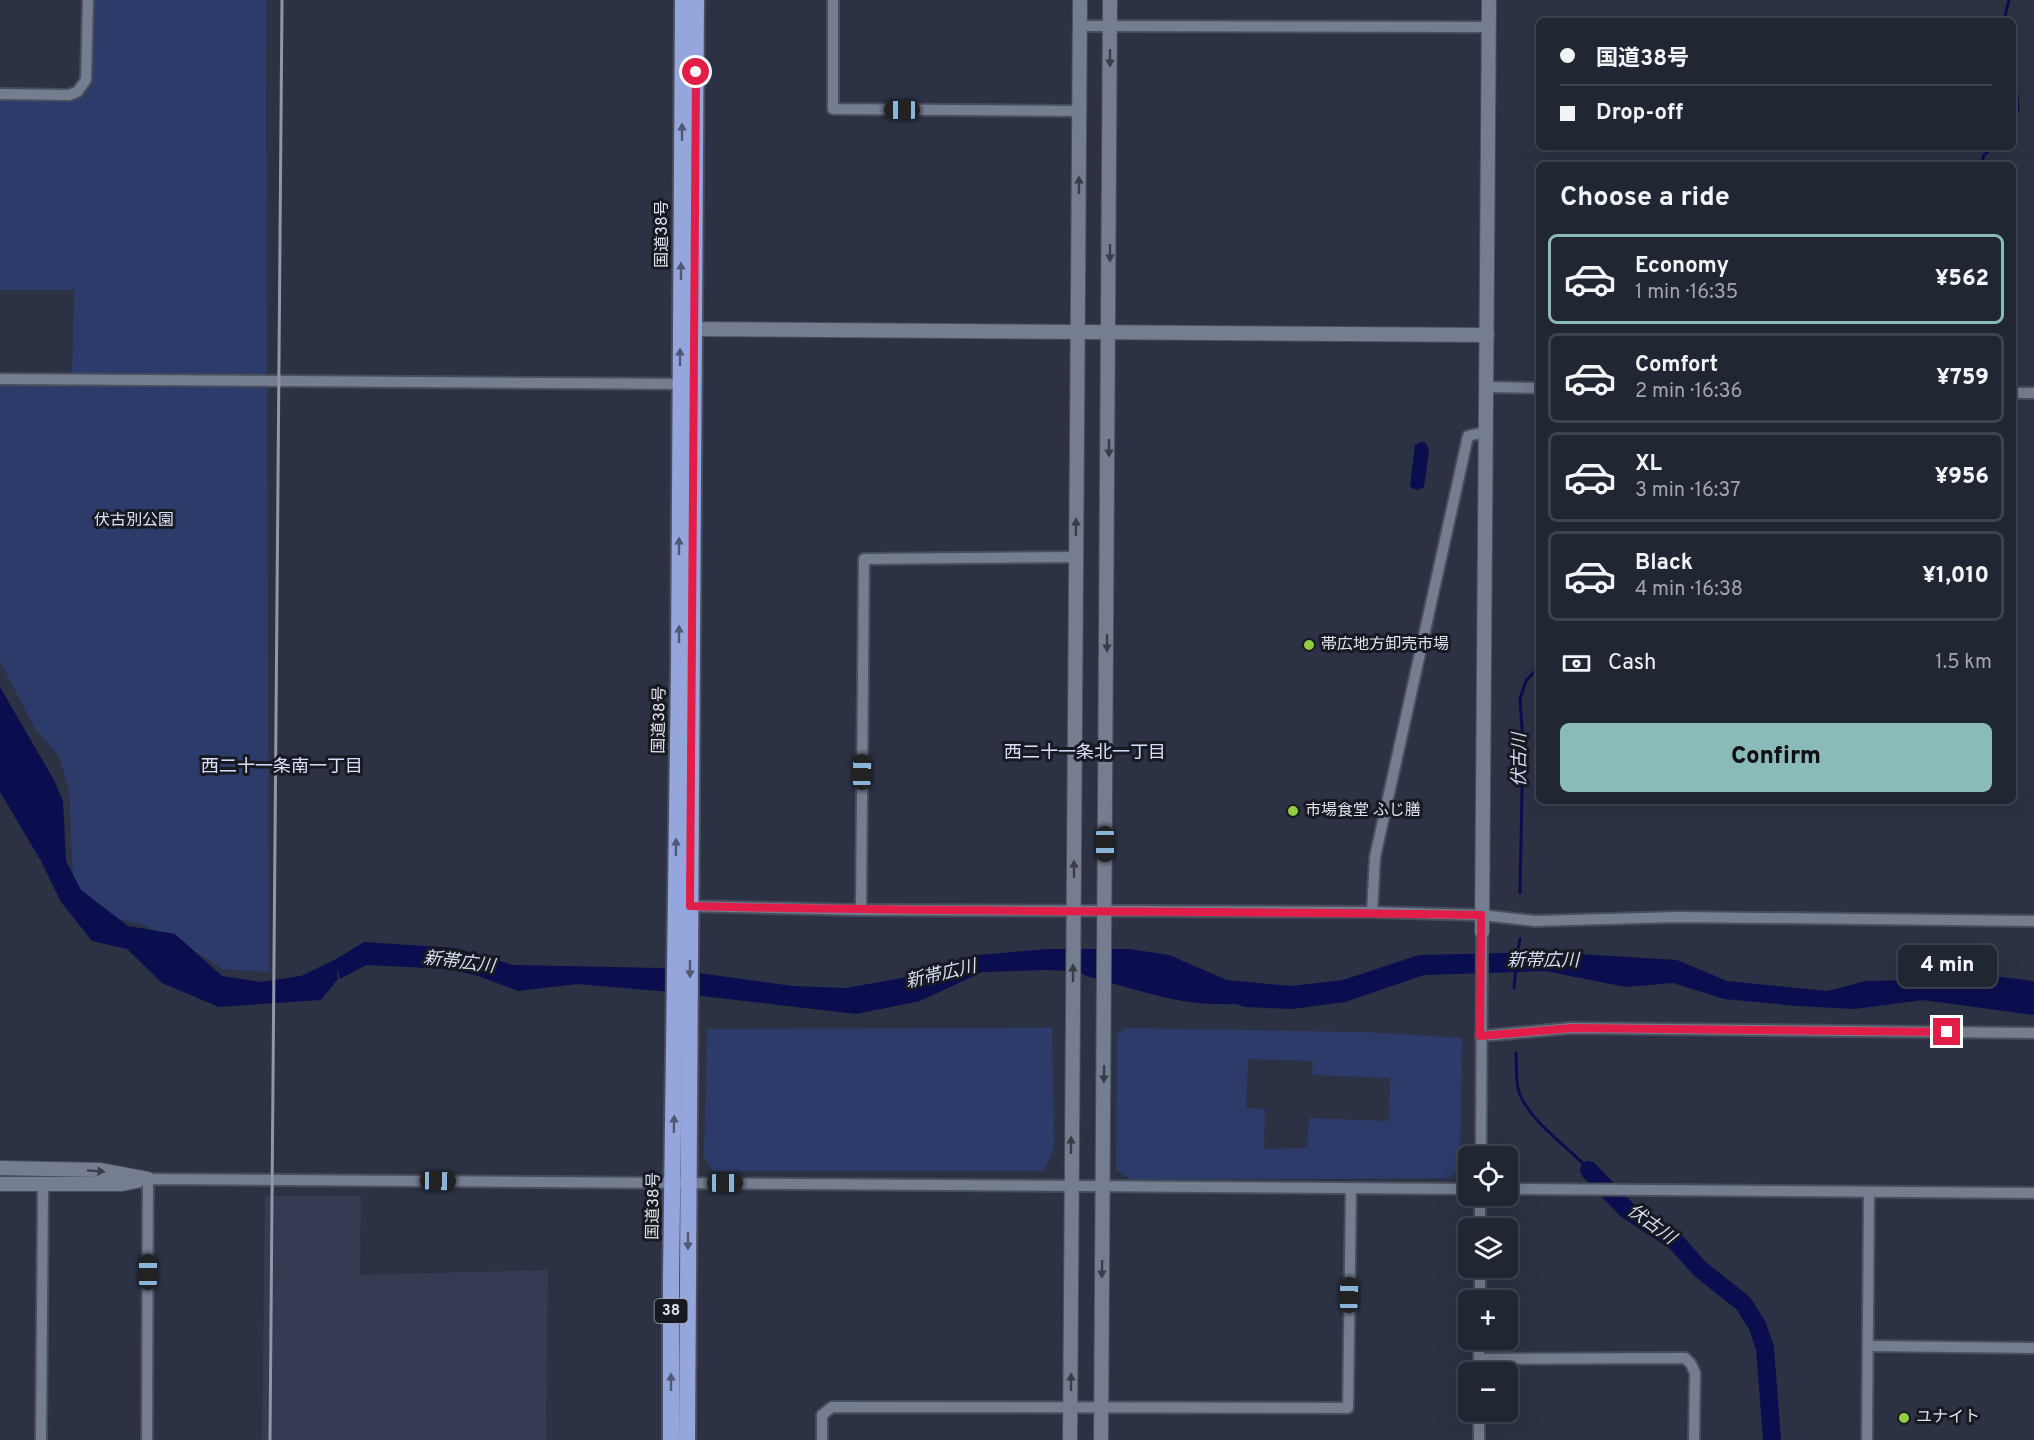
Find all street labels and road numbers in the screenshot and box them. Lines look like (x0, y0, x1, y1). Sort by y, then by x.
street label: 国道38号 (653, 200, 673, 268)
street label: 国道38号 (649, 686, 671, 754)
street label: 国道38号 (643, 1172, 665, 1240)
road number: 38 (654, 1299, 688, 1323)

